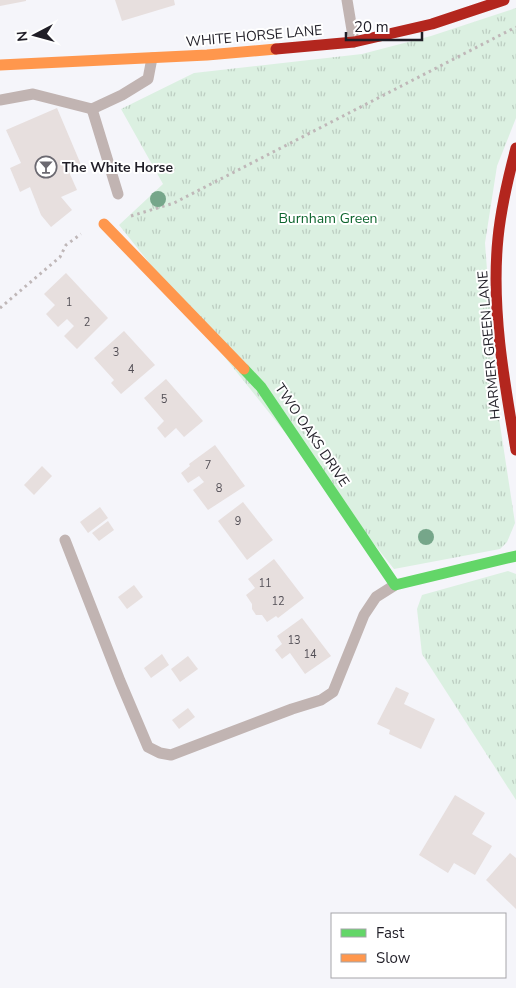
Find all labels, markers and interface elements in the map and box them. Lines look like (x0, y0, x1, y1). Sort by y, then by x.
north arrow (10, 10, 60, 60)
scale bar (346, 10, 422, 42)
text: 20 m (354, 17, 389, 37)
street label: WHITE HORSE LANE (185, 21, 323, 51)
text: N (13, 30, 33, 43)
bar icon: The White Horse (34, 155, 58, 179)
place label: The White Horse (62, 158, 173, 177)
park label: Burnham Green (278, 209, 378, 228)
street label: HARMER GREEN LANE (473, 270, 505, 420)
house number: 1 (66, 295, 72, 310)
house number: 2 (84, 315, 90, 330)
house number: 3 (113, 345, 119, 360)
house number: 4 (128, 362, 135, 377)
street label: TWO OAKS DRIVE (270, 380, 354, 490)
house number: 5 (161, 392, 168, 407)
house number: 7 (205, 458, 211, 473)
house number: 8 (216, 481, 223, 496)
house number: 9 (235, 514, 241, 529)
house number: 11 (258, 576, 272, 591)
house number: 12 (271, 594, 285, 609)
house number: 13 (287, 633, 301, 648)
house number: 14 (303, 647, 317, 662)
legend (331, 913, 506, 978)
text: Fast (376, 923, 405, 943)
text: Slow (376, 948, 411, 968)

